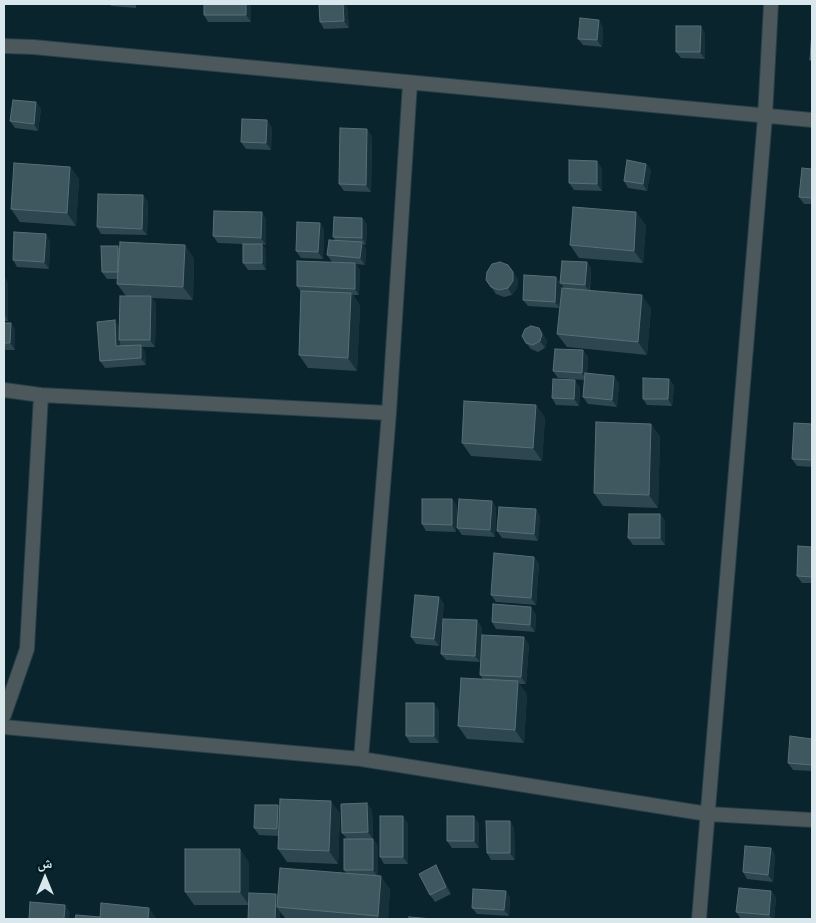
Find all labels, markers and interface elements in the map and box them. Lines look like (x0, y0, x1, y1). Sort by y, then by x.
north arrow (20, 853, 70, 903)
text: ش (38, 855, 52, 871)

